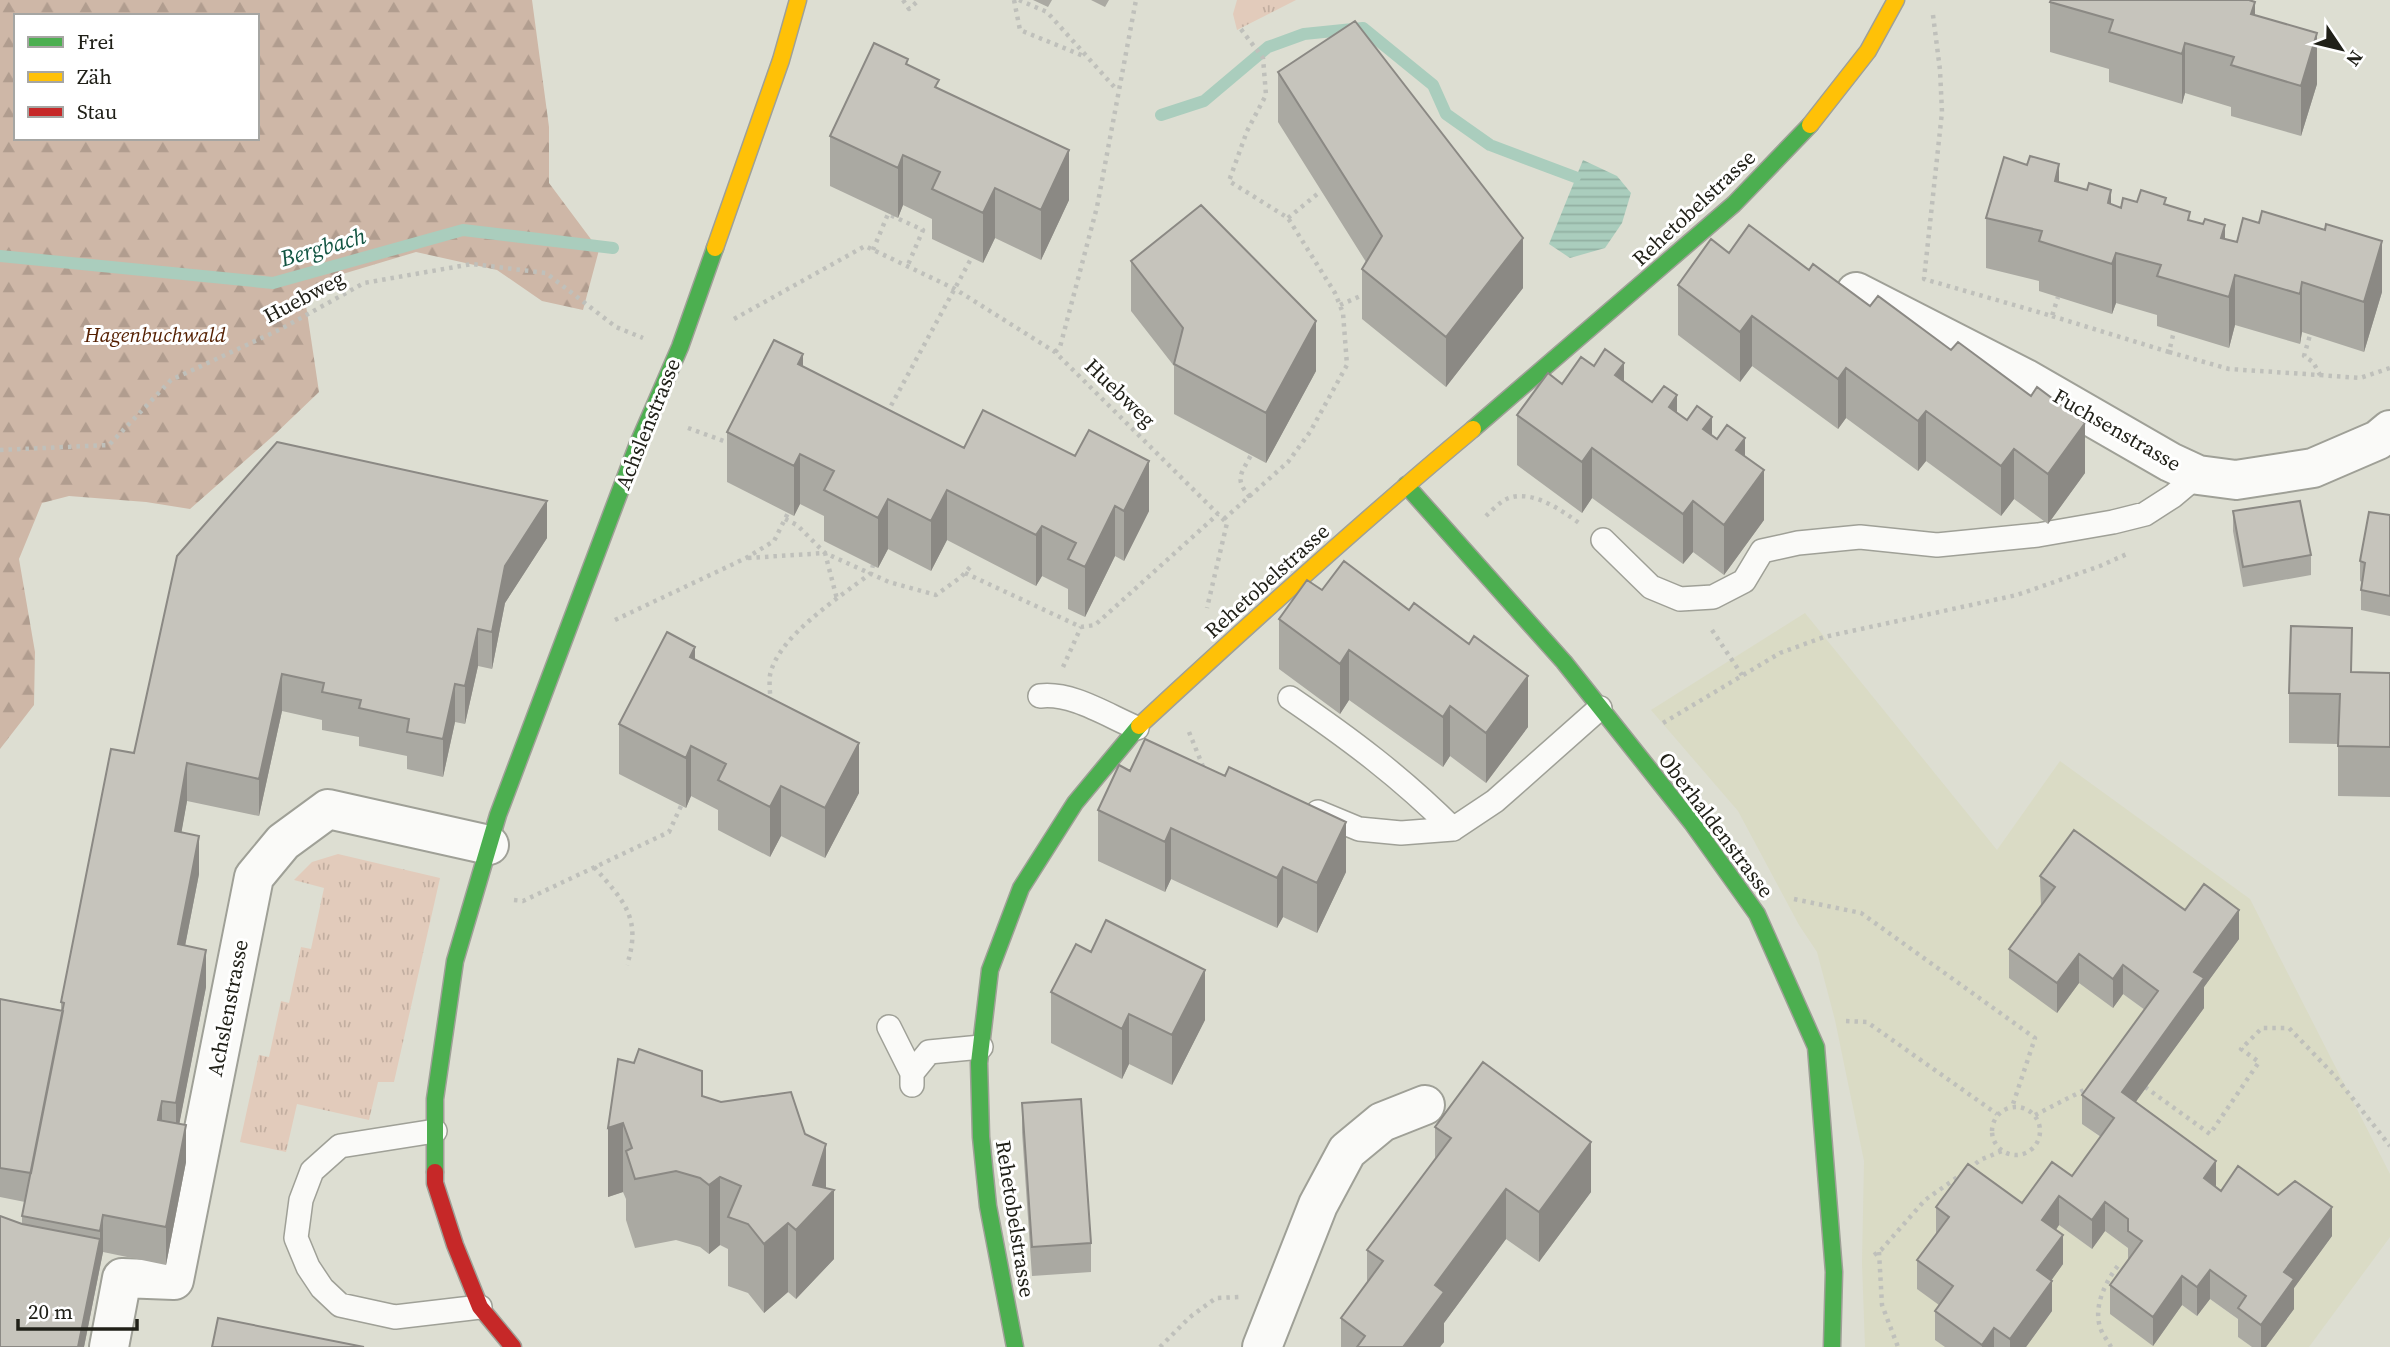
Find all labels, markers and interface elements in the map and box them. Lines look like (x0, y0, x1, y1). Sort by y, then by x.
legend (14, 14, 259, 140)
north arrow (2306, 14, 2376, 84)
text: Frei (77, 27, 114, 56)
text: N (2340, 46, 2370, 72)
text: Zäh (77, 62, 112, 91)
text: Stau (77, 97, 117, 126)
street label: Rehetobelstrasse (1626, 143, 1762, 272)
water label: Bergbach (275, 219, 370, 275)
street label: Huebweg (258, 263, 350, 330)
park label: Hagenbuchwald (83, 320, 226, 349)
street label: Huebweg (1079, 352, 1162, 434)
street label: Achslenstrasse (608, 354, 687, 494)
street label: Fuchsenstrasse (2048, 381, 2186, 478)
street label: Rehetobelstrasse (1198, 517, 1335, 644)
street label: Oberhaldenstrasse (1652, 746, 1781, 903)
street label: Achslenstrasse (200, 937, 255, 1079)
street label: Rehetobelstrasse (989, 1138, 1042, 1299)
scale bar (18, 1288, 136, 1332)
text: 20 m (28, 1297, 73, 1326)

